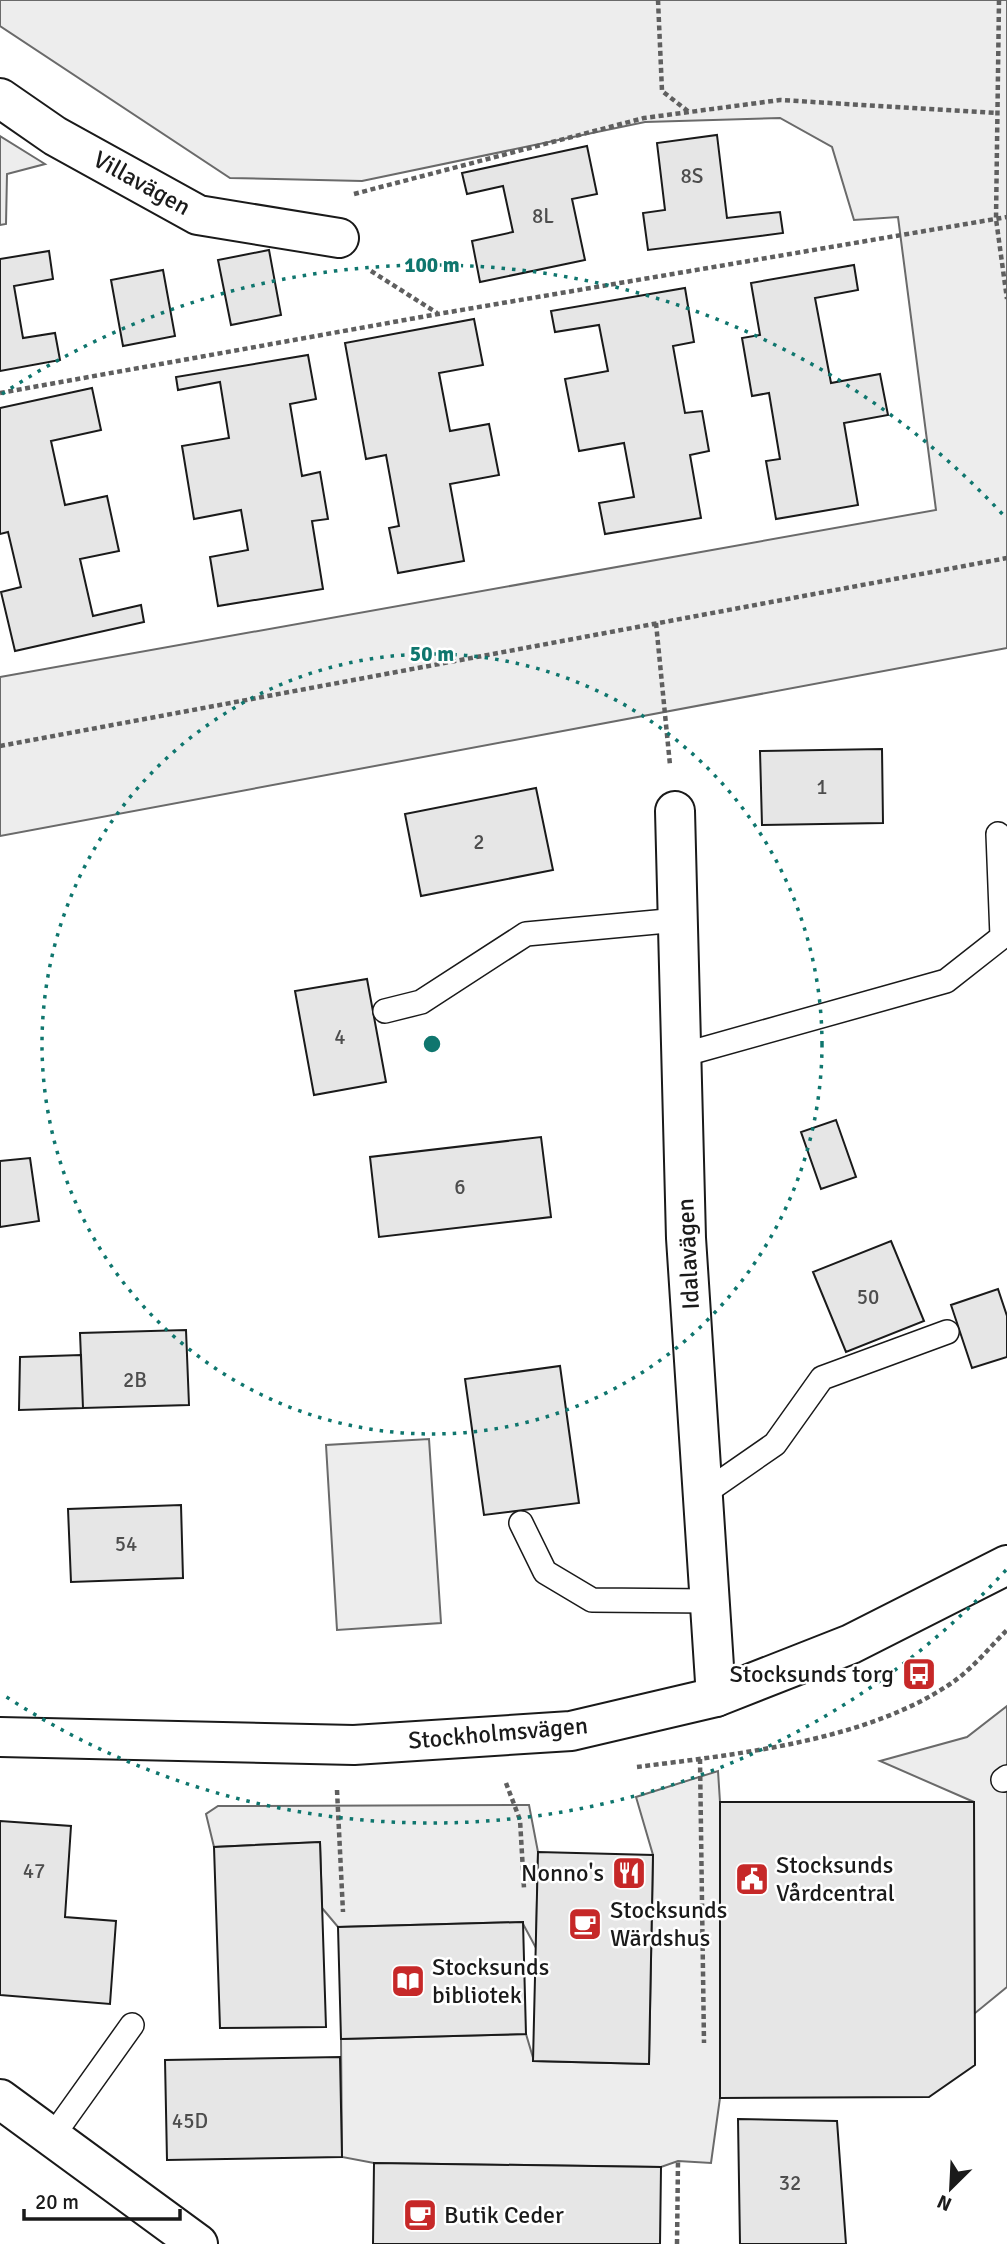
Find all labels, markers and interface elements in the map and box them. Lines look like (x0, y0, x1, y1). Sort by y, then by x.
street label: Villavägen (88, 144, 196, 222)
house number: 8S (680, 163, 704, 189)
house number: 8L (532, 203, 554, 229)
text: 100 m (404, 252, 460, 278)
text: 50 m (410, 641, 454, 667)
house number: 1 (816, 774, 828, 800)
house number: 2 (473, 829, 485, 855)
house number: 4 (334, 1024, 346, 1050)
centre of rings (420, 1032, 444, 1056)
house number: 6 (454, 1174, 466, 1200)
street label: Idalavägen (670, 1198, 706, 1310)
house number: 50 (857, 1284, 879, 1310)
house number: 2B (123, 1367, 147, 1393)
house number: 54 (115, 1531, 137, 1557)
bus stop icon: Stocksunds torg (900, 1655, 938, 1693)
place label: Stocksunds torg (729, 1659, 894, 1689)
street label: Stockholmsvägen (407, 1710, 589, 1756)
place label: Stocksunds Vårdcentral (776, 1850, 895, 1908)
restaurant icon: Nonno's (610, 1854, 648, 1892)
house number: 47 (23, 1858, 45, 1884)
place label: Nonno's (521, 1858, 604, 1888)
public building icon: Stocksunds Vårdcentral (733, 1860, 771, 1898)
place label: Stocksunds Wärdshus (610, 1895, 727, 1953)
cafe icon: Stocksunds Wärdshus (566, 1905, 604, 1943)
place label: Stocksunds bibliotek (432, 1952, 549, 2010)
library icon: Stocksunds bibliotek (389, 1962, 427, 2000)
house number: 45D (172, 2108, 208, 2134)
north arrow (916, 2153, 986, 2223)
house number: 32 (779, 2170, 801, 2196)
scale bar (24, 2178, 180, 2222)
text: 20 m (35, 2189, 79, 2215)
text: N (934, 2189, 955, 2216)
cafe icon: Butik Ceder (401, 2196, 439, 2234)
place label: Butik Ceder (444, 2200, 564, 2230)

